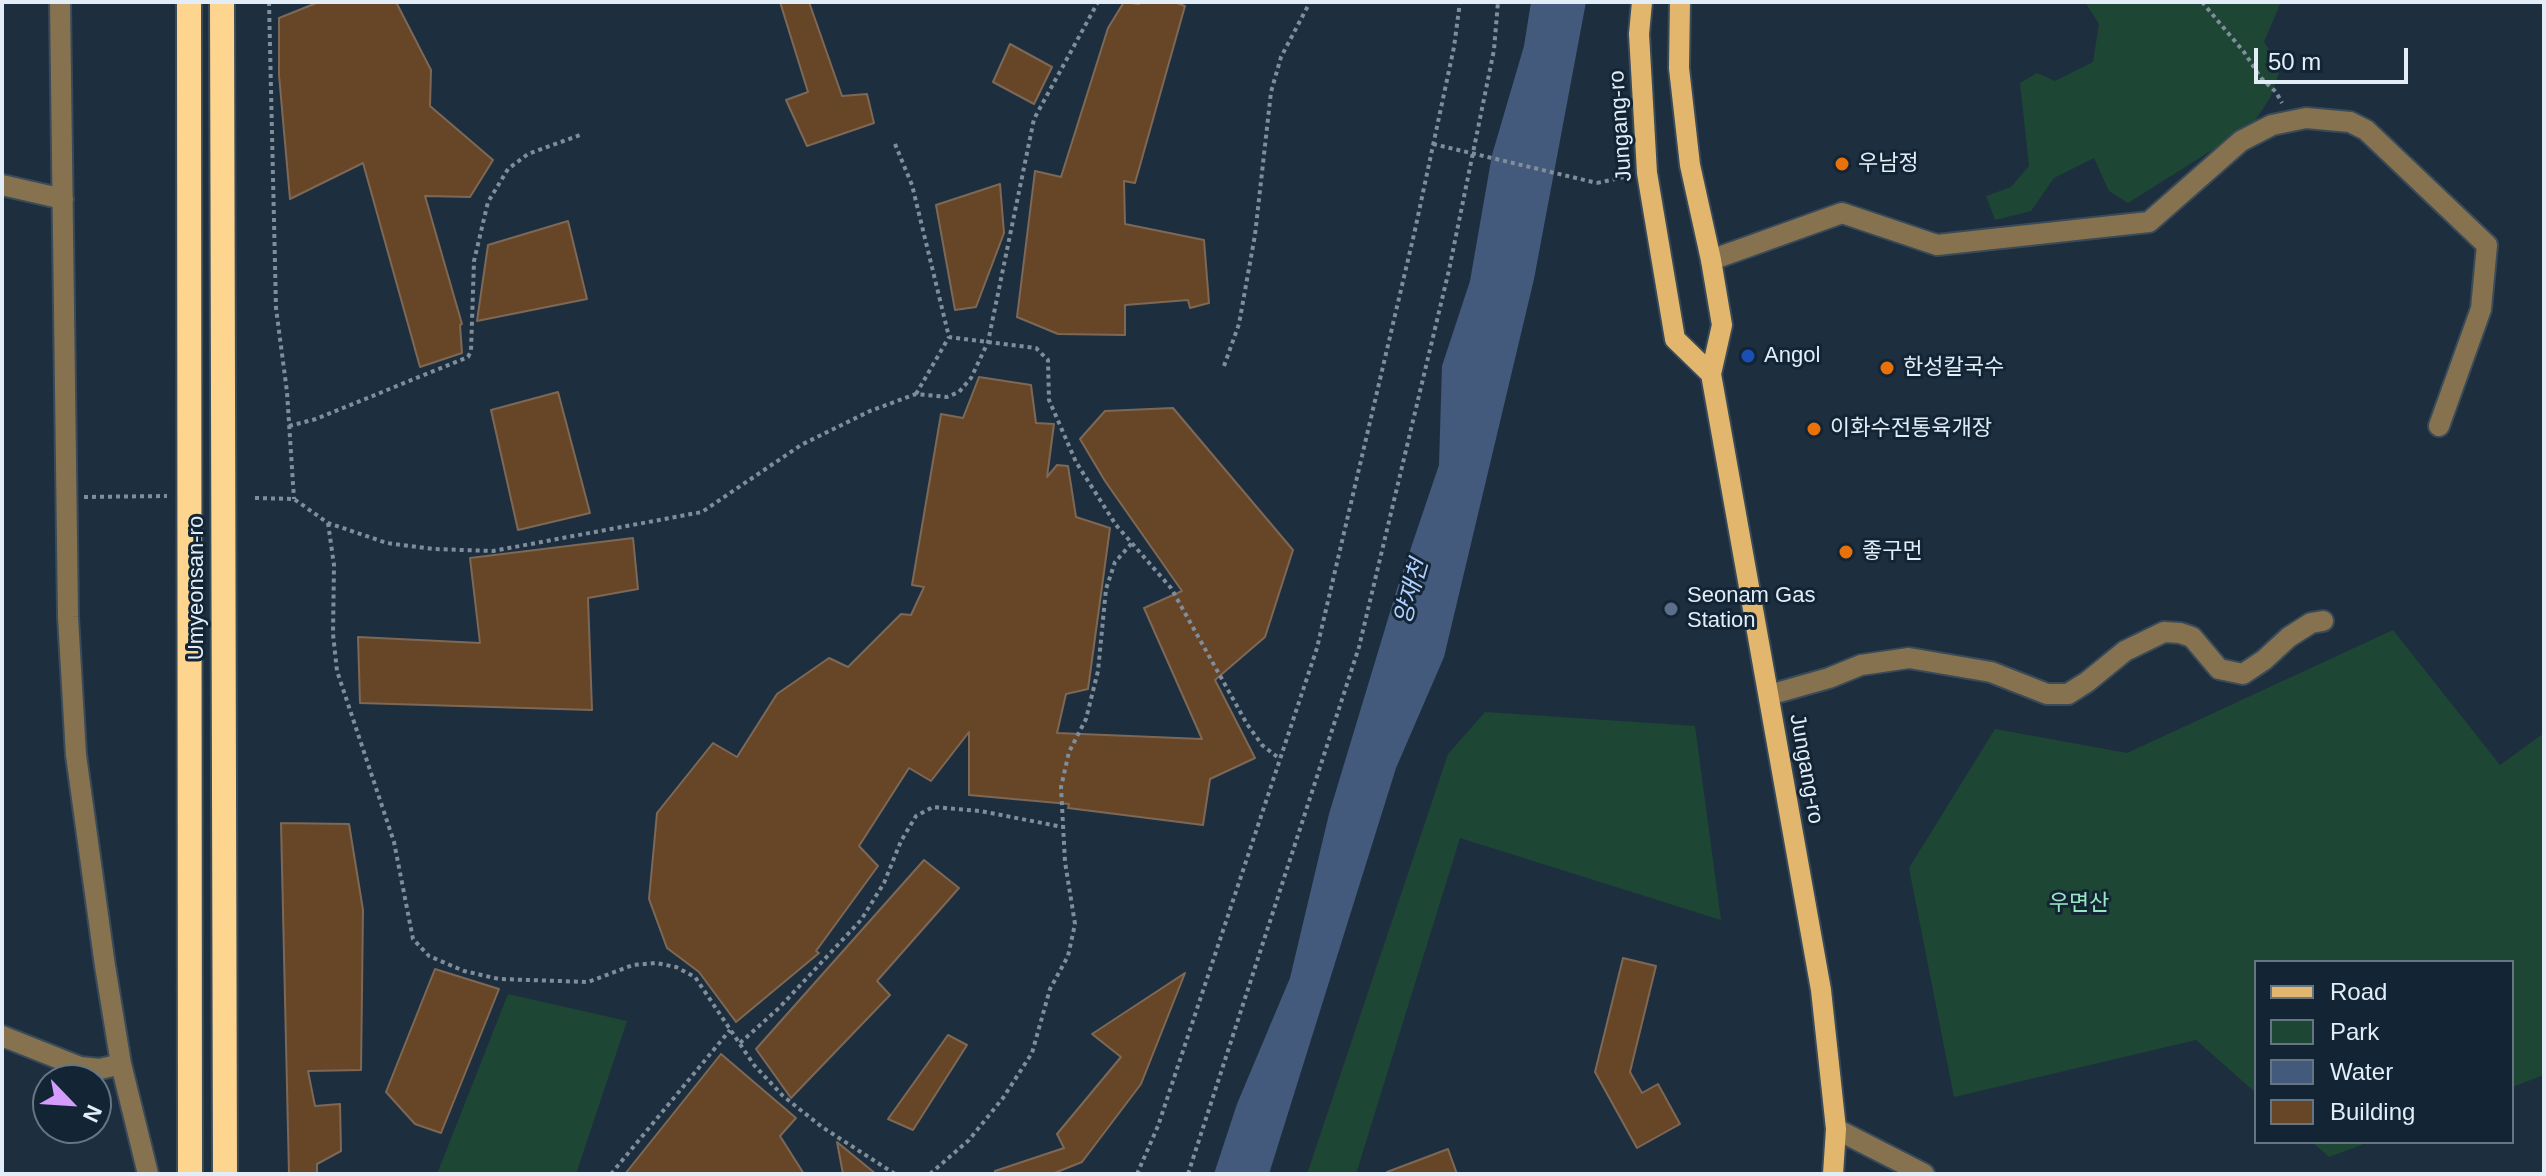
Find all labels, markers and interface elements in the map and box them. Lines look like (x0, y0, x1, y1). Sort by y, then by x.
scale bar (2258, 32, 2412, 82)
text: 50 m (2268, 48, 2321, 75)
street label: Jungang-ro (1604, 70, 1638, 182)
place label: 우남정 (1858, 151, 1919, 177)
marker: 우남정 (1833, 155, 1851, 173)
place label: Angol (1764, 343, 1820, 369)
marker: Angol (1739, 347, 1757, 365)
place label: 한성칼국수 (1903, 355, 2004, 381)
marker: 한성칼국수 (1878, 359, 1896, 377)
place label: 이화수전통육개장 (1830, 416, 1992, 442)
marker: 이화수전통육개장 (1805, 420, 1823, 438)
street label: Umyeonsan-ro (184, 516, 210, 660)
place label: 좋구먼 (1862, 539, 1923, 565)
marker: 좋구먼 (1837, 543, 1855, 561)
water label: 양재천 (1389, 556, 1435, 628)
place label: Seonam Gas Station (1687, 583, 1815, 634)
marker: Seonam Gas Station (1662, 600, 1680, 618)
street label: Jungang-ro (1783, 712, 1829, 826)
park label: 우면산 (2049, 891, 2109, 917)
legend (2254, 960, 2514, 1144)
text: Road (2330, 978, 2387, 1005)
text: Park (2330, 1018, 2379, 1045)
text: Water (2330, 1058, 2393, 1085)
north arrow (32, 1064, 112, 1144)
text: Building (2330, 1098, 2415, 1125)
text: N (78, 1101, 107, 1126)

